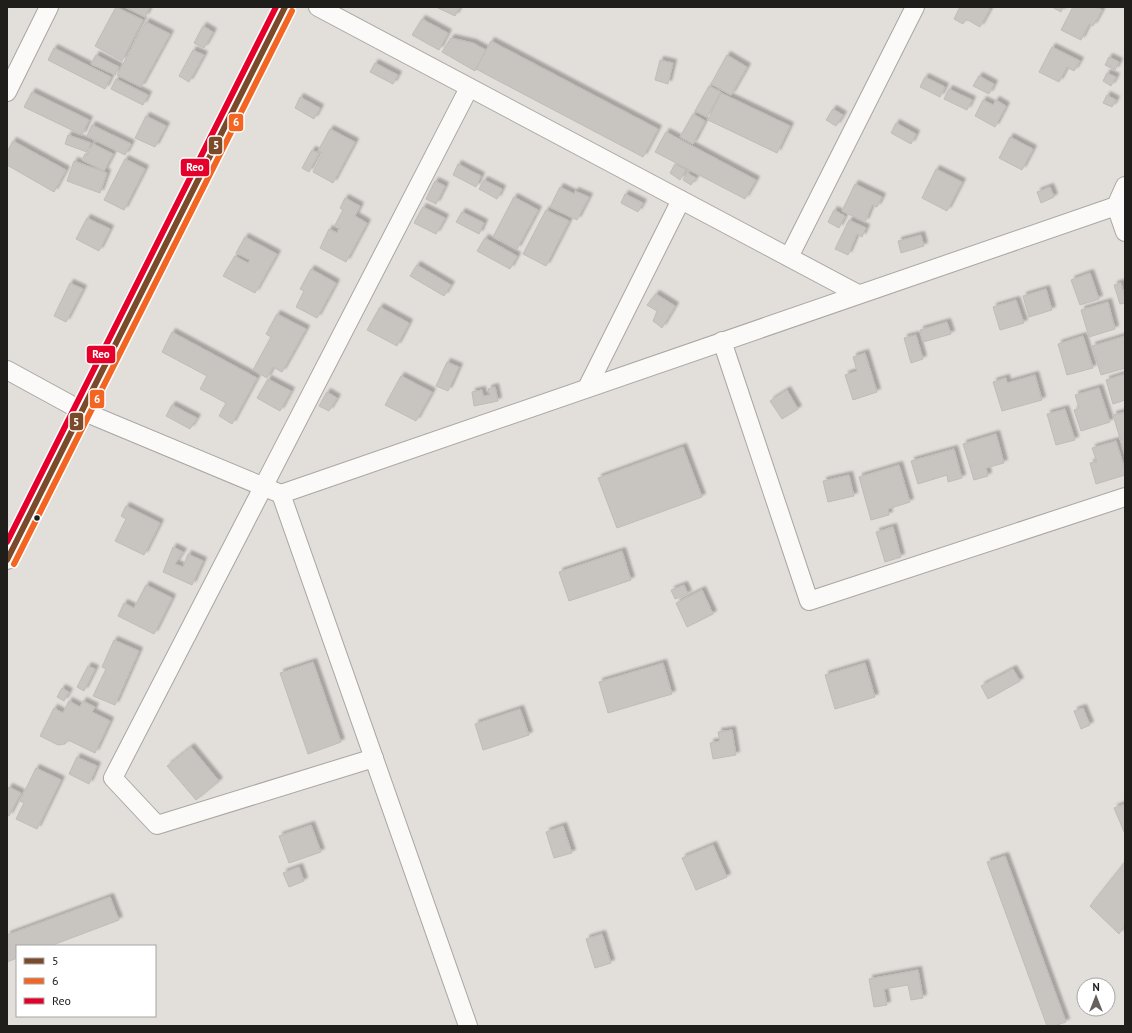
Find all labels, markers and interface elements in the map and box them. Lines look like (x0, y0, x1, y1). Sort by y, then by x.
line badge: 6 (228, 113, 244, 132)
text: 6 (233, 115, 239, 129)
line badge: 5 (208, 136, 223, 155)
text: 5 (213, 138, 219, 152)
line badge: Reo (180, 158, 210, 177)
text: Reo (186, 160, 204, 174)
line badge: Reo (86, 345, 116, 364)
text: Reo (92, 347, 110, 361)
line badge: 6 (89, 389, 105, 409)
text: 6 (94, 392, 100, 406)
line badge: 5 (69, 412, 84, 431)
text: 5 (73, 415, 79, 429)
unlabelled marker (32, 513, 42, 523)
legend (16, 945, 156, 1017)
text: 5 (52, 953, 59, 968)
text: 6 (52, 973, 59, 988)
north arrow (1076, 977, 1116, 1017)
text: N (1092, 980, 1100, 994)
text: Reo (52, 993, 71, 1008)

